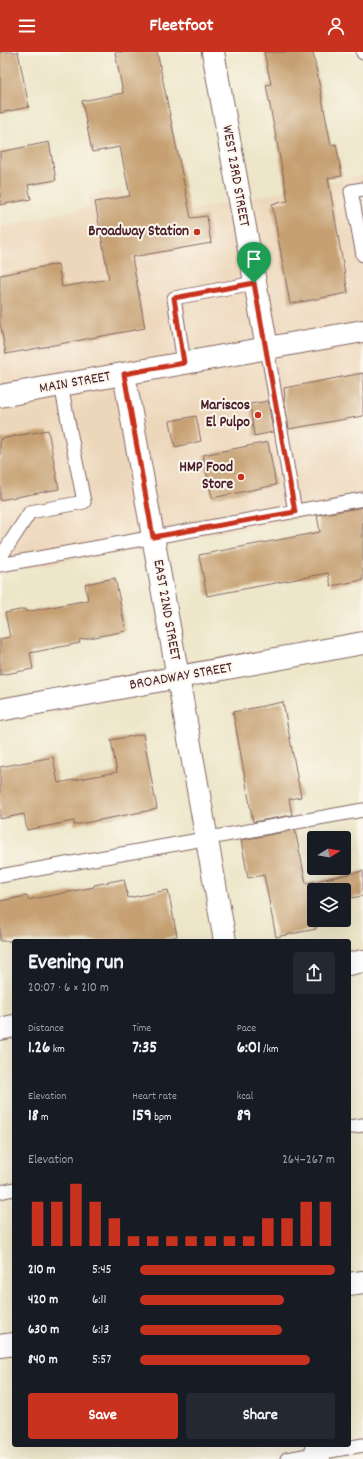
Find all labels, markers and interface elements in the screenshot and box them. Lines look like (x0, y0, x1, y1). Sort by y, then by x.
text: Fleetfoot (150, 14, 213, 39)
icon: menu (16, 15, 38, 37)
icon: person (325, 15, 347, 37)
street label: WEST 23RD STREET (215, 124, 255, 228)
place label: Broadway Station (88, 221, 189, 243)
marker: Broadway Station (192, 227, 202, 237)
pin (237, 242, 271, 283)
icon: arrive (243, 248, 265, 270)
street label: MAIN STREET (38, 366, 112, 400)
place label: Mariscos El Pulpo (201, 395, 250, 434)
marker: Mariscos El Pulpo (253, 410, 263, 420)
place label: HMP Food Store (179, 457, 233, 496)
marker: HMP Food Store (236, 472, 246, 482)
street label: EAST 22ND STREET (146, 558, 186, 662)
street label: BROADWAY STREET (128, 657, 234, 697)
north arrow (307, 831, 351, 875)
map controls (307, 831, 351, 927)
button: layers (307, 883, 351, 927)
text: Evening run (28, 948, 124, 979)
button: share (293, 952, 335, 994)
text: 20:07 · 6 × 210 m (28, 979, 109, 998)
text: Distance (28, 1021, 64, 1037)
text: Time (132, 1021, 151, 1037)
text: Pace (237, 1021, 256, 1037)
text: 1.26 (28, 1037, 50, 1061)
text: 7:35 (132, 1037, 157, 1061)
text: 6:01 (237, 1037, 261, 1061)
text: km (50, 1042, 65, 1058)
text: /km (261, 1042, 279, 1058)
text: Elevation (28, 1089, 66, 1105)
text: Heart rate (132, 1089, 177, 1105)
text: kcal (237, 1089, 253, 1105)
text: 18 (28, 1105, 39, 1129)
text: 159 (132, 1105, 152, 1129)
text: 89 (237, 1105, 251, 1129)
text: m (39, 1110, 49, 1126)
text: bpm (152, 1110, 172, 1126)
text: Elevation (28, 1151, 73, 1170)
text: 264–267 m (282, 1151, 335, 1170)
text: 210 m (28, 1261, 56, 1280)
text: 5:45 (92, 1261, 112, 1280)
text: 420 m (28, 1291, 58, 1310)
text: 6:11 (92, 1291, 106, 1310)
text: 630 m (28, 1321, 59, 1340)
text: 6:13 (92, 1321, 109, 1340)
text: 840 m (28, 1351, 58, 1370)
text: 5:57 (92, 1351, 111, 1370)
button: Save (28, 1393, 178, 1439)
button: Share (186, 1393, 335, 1439)

